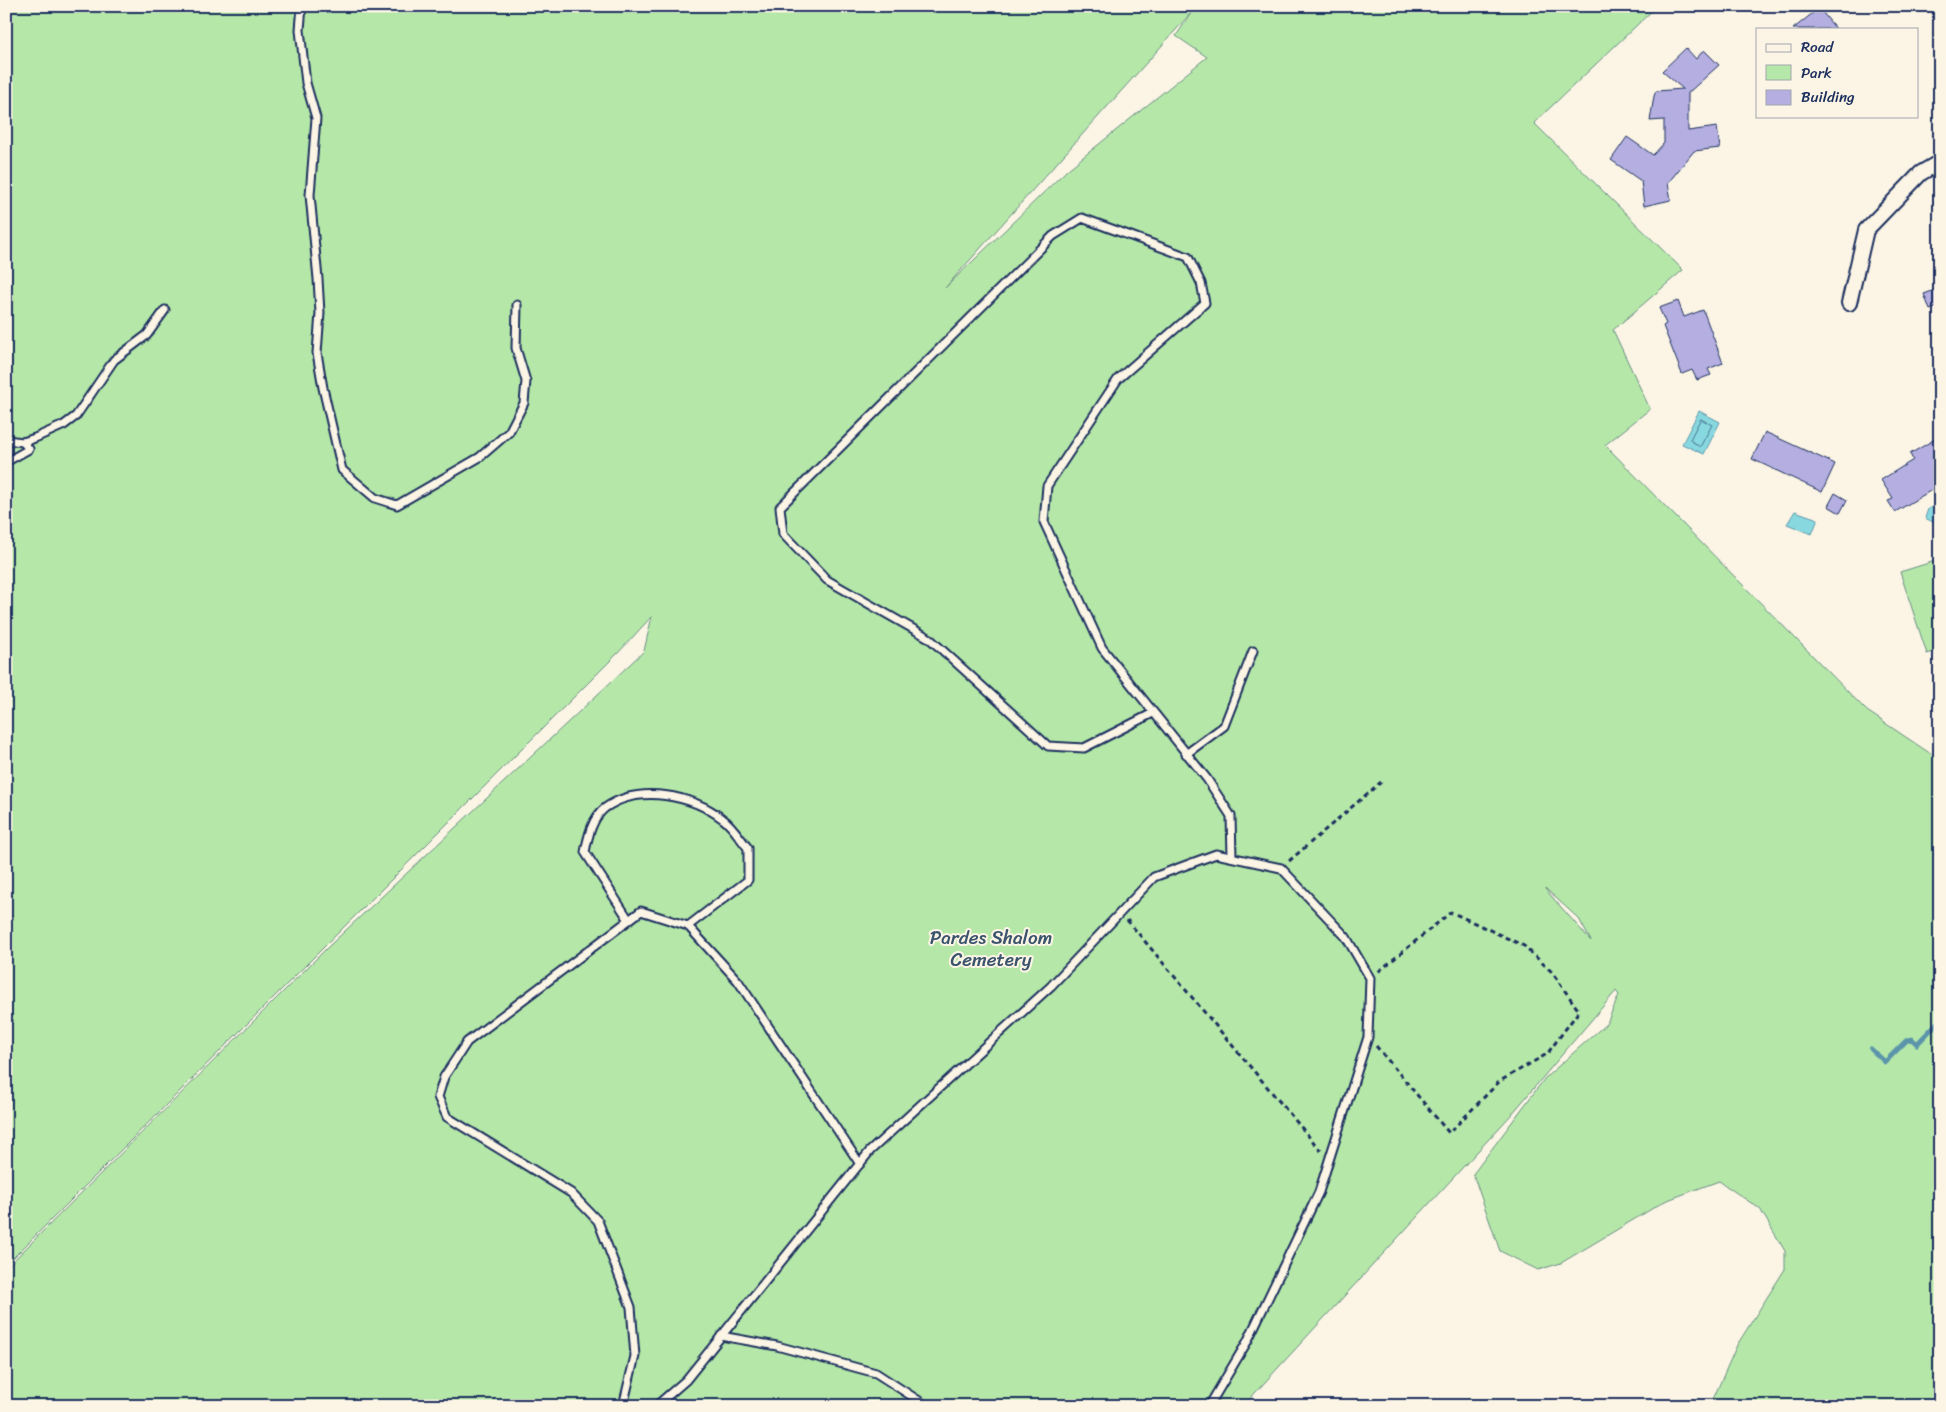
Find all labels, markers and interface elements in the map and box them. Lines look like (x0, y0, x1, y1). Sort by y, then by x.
legend (1756, 28, 1918, 118)
text: Road (1801, 34, 1834, 60)
text: Park (1801, 60, 1832, 86)
text: Building (1801, 84, 1855, 110)
park label: Pardes Shalom Cemetery (930, 921, 1052, 976)

